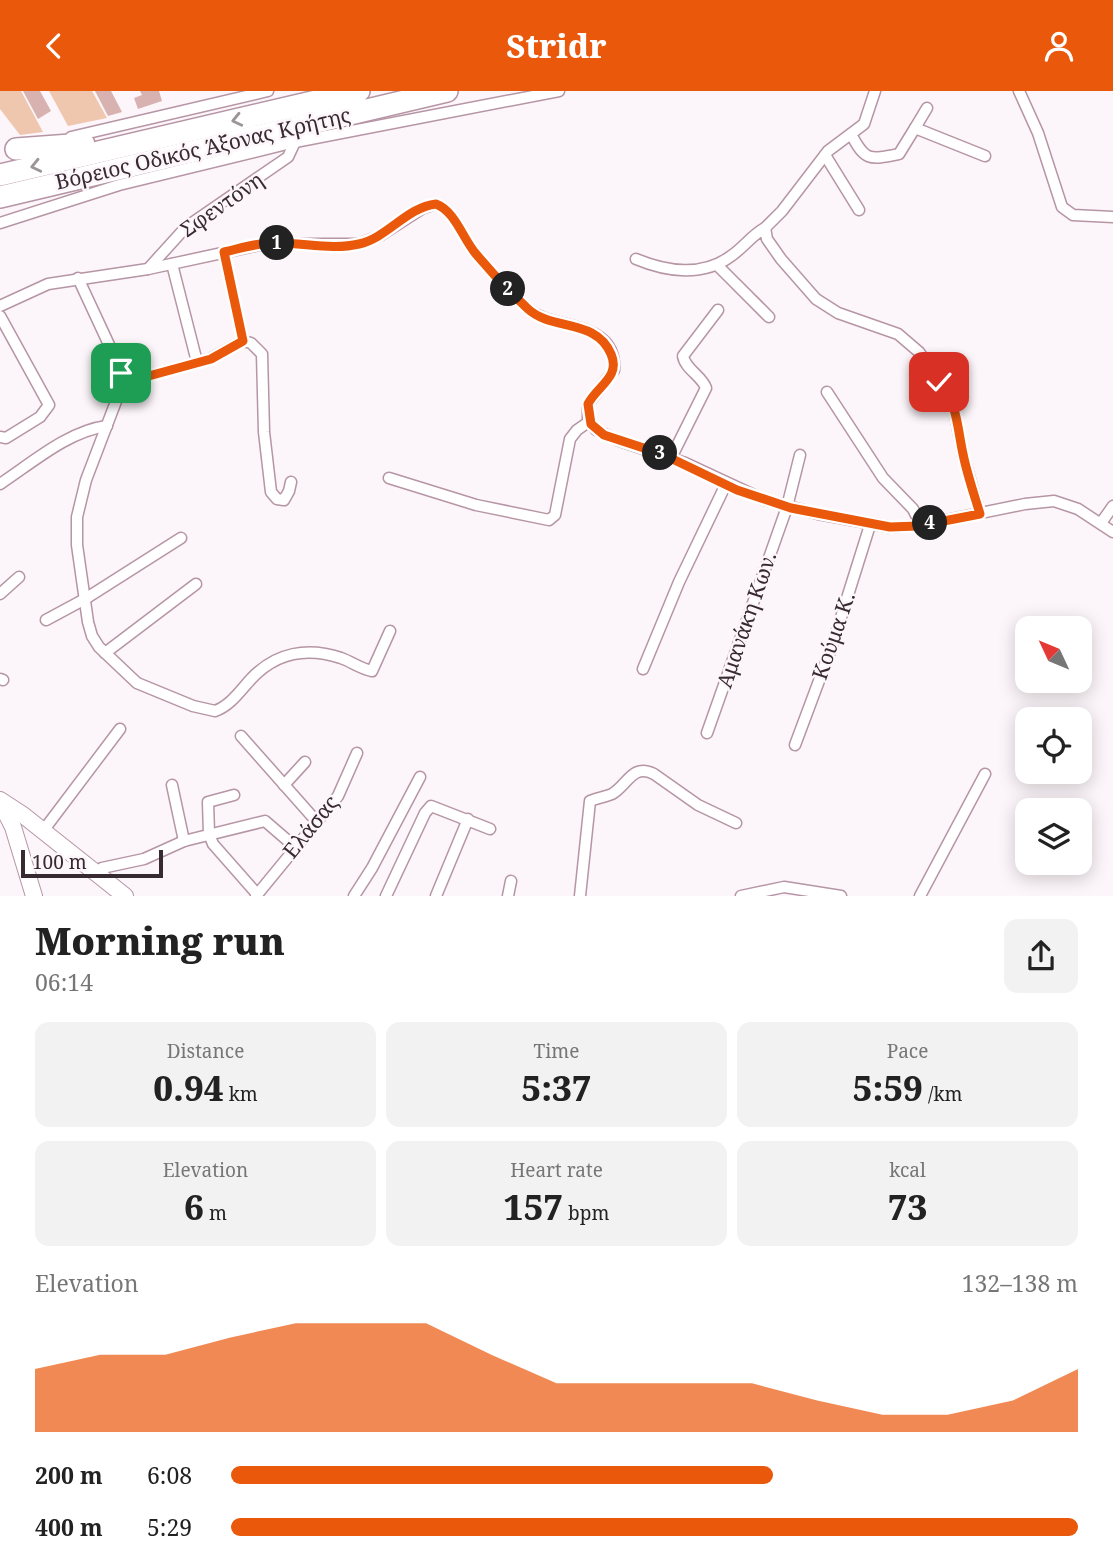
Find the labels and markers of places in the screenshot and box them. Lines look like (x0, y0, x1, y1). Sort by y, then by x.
pin: 1 (260, 225, 294, 261)
pin: 2 (490, 271, 526, 307)
pin (91, 343, 151, 403)
pin (909, 352, 969, 412)
pin: 3 (642, 435, 678, 471)
pin: 4 (912, 505, 948, 541)

